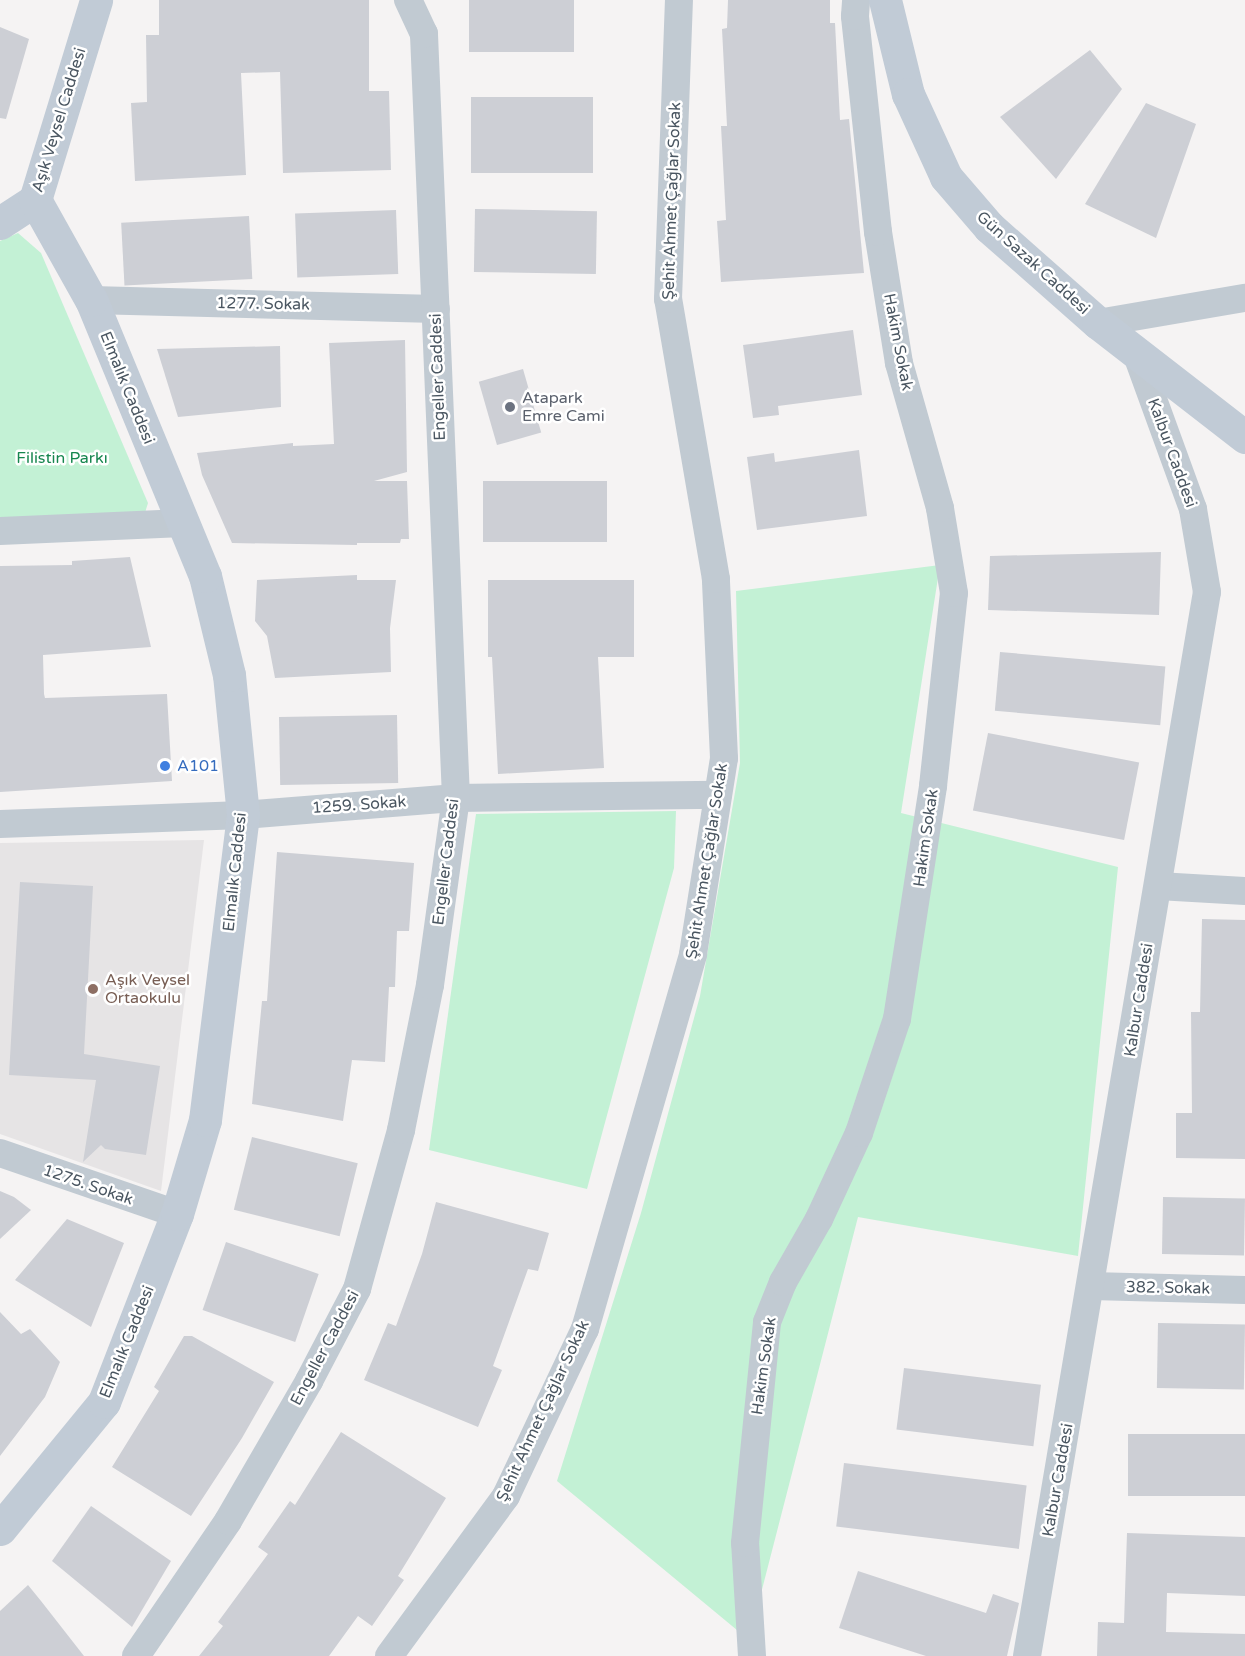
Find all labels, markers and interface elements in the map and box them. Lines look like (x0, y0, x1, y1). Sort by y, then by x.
street label: Aşık Veysel Caddesi (28, 45, 90, 195)
street label: Şehit Ahmet Çağlar Sokak (659, 102, 685, 300)
street label: Gün Sazak Caddesi (973, 207, 1093, 319)
street label: Hakim Sokak (879, 292, 917, 392)
street label: 1277. Sokak (216, 294, 310, 314)
street label: Engeller Caddesi (426, 313, 450, 441)
street label: Elmalık Caddesi (96, 329, 158, 447)
place label: Atapark Emre Cami (522, 388, 605, 426)
street label: Kalbur Caddesi (1143, 396, 1201, 510)
marker: Atapark Emre Cami (503, 400, 517, 414)
park label: Filistin Parkı (16, 448, 108, 468)
place label: A101 (177, 756, 219, 776)
marker: A101 (158, 759, 172, 773)
street label: Şehit Ahmet Çağlar Sokak (682, 762, 732, 960)
street label: Hakim Sokak (910, 788, 942, 888)
street label: 1259. Sokak (311, 792, 407, 818)
street label: Engeller Caddesi (429, 798, 463, 926)
street label: Elmalık Caddesi (219, 811, 251, 933)
street label: Kalbur Caddesi (1121, 942, 1157, 1058)
place label: Aşık Veysel Ortaokulu (105, 970, 190, 1008)
marker: Aşık Veysel Ortaokulu (86, 982, 100, 996)
street label: 1275. Sokak (40, 1161, 136, 1209)
street label: 382. Sokak (1126, 1278, 1210, 1298)
street label: Elmalık Caddesi (96, 1283, 158, 1401)
street label: Engeller Caddesi (287, 1287, 363, 1409)
street label: Hakim Sokak (748, 1316, 780, 1416)
street label: Şehit Ahmet Çağlar Sokak (492, 1317, 594, 1505)
street label: Kalbur Caddesi (1039, 1422, 1077, 1538)

